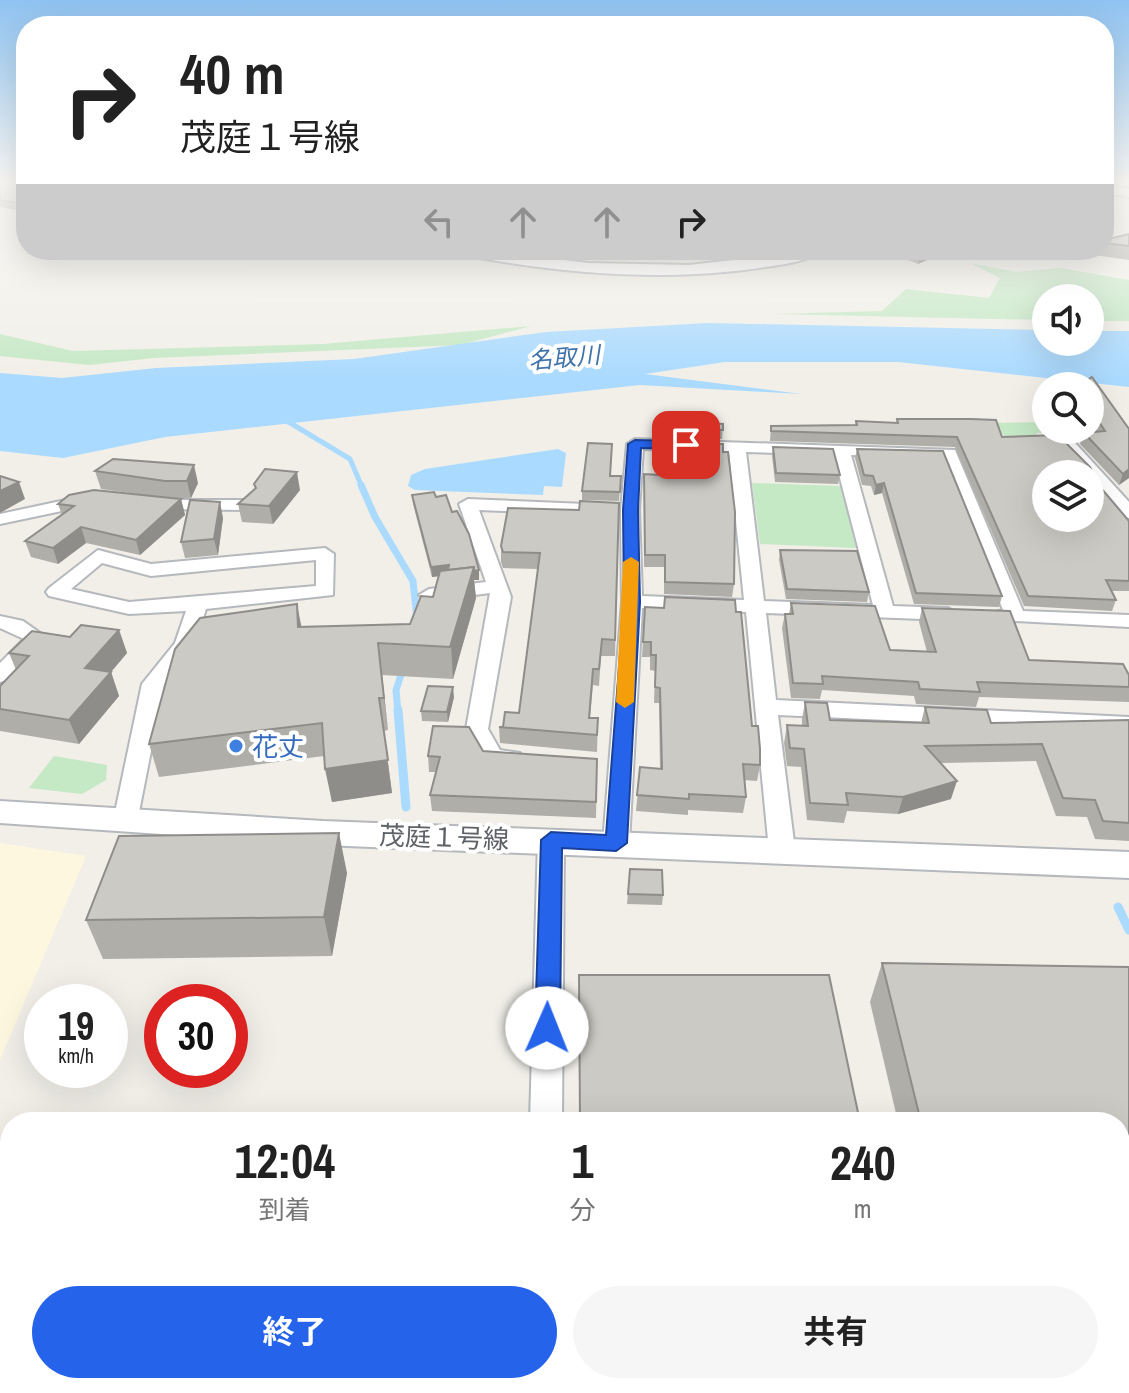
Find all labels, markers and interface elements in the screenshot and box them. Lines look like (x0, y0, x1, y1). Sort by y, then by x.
text: 40 m (180, 36, 285, 111)
icon: right (48, 48, 152, 152)
text: 茂庭１号線 (180, 113, 360, 161)
icon: left (417, 200, 461, 244)
icon: ahead (501, 200, 545, 244)
icon: ahead (585, 200, 629, 244)
icon: right (669, 200, 713, 244)
map controls (1032, 284, 1104, 532)
button: sound (1032, 284, 1104, 356)
water label: 名取川 (527, 338, 604, 376)
button: search (1032, 372, 1104, 444)
pin (652, 411, 720, 479)
icon: arrive (664, 423, 708, 467)
button: layers (1032, 460, 1104, 532)
place label: 花丈 (252, 729, 304, 764)
marker: 花丈 (227, 737, 245, 755)
street label: 茂庭１号線 (378, 817, 510, 857)
speed limit sign: 30 (144, 984, 248, 1088)
position arrow (505, 986, 589, 1070)
text: 19 (58, 999, 94, 1052)
text: km/h (58, 1042, 94, 1069)
text: 12:04 (234, 1128, 335, 1193)
text: 1 (572, 1128, 593, 1193)
text: 240 (830, 1130, 896, 1195)
text: m (854, 1191, 872, 1226)
text: 到着 (259, 1192, 311, 1227)
text: 分 (569, 1192, 595, 1227)
button: 終了 (32, 1286, 557, 1378)
button: 共有 (573, 1286, 1098, 1378)

